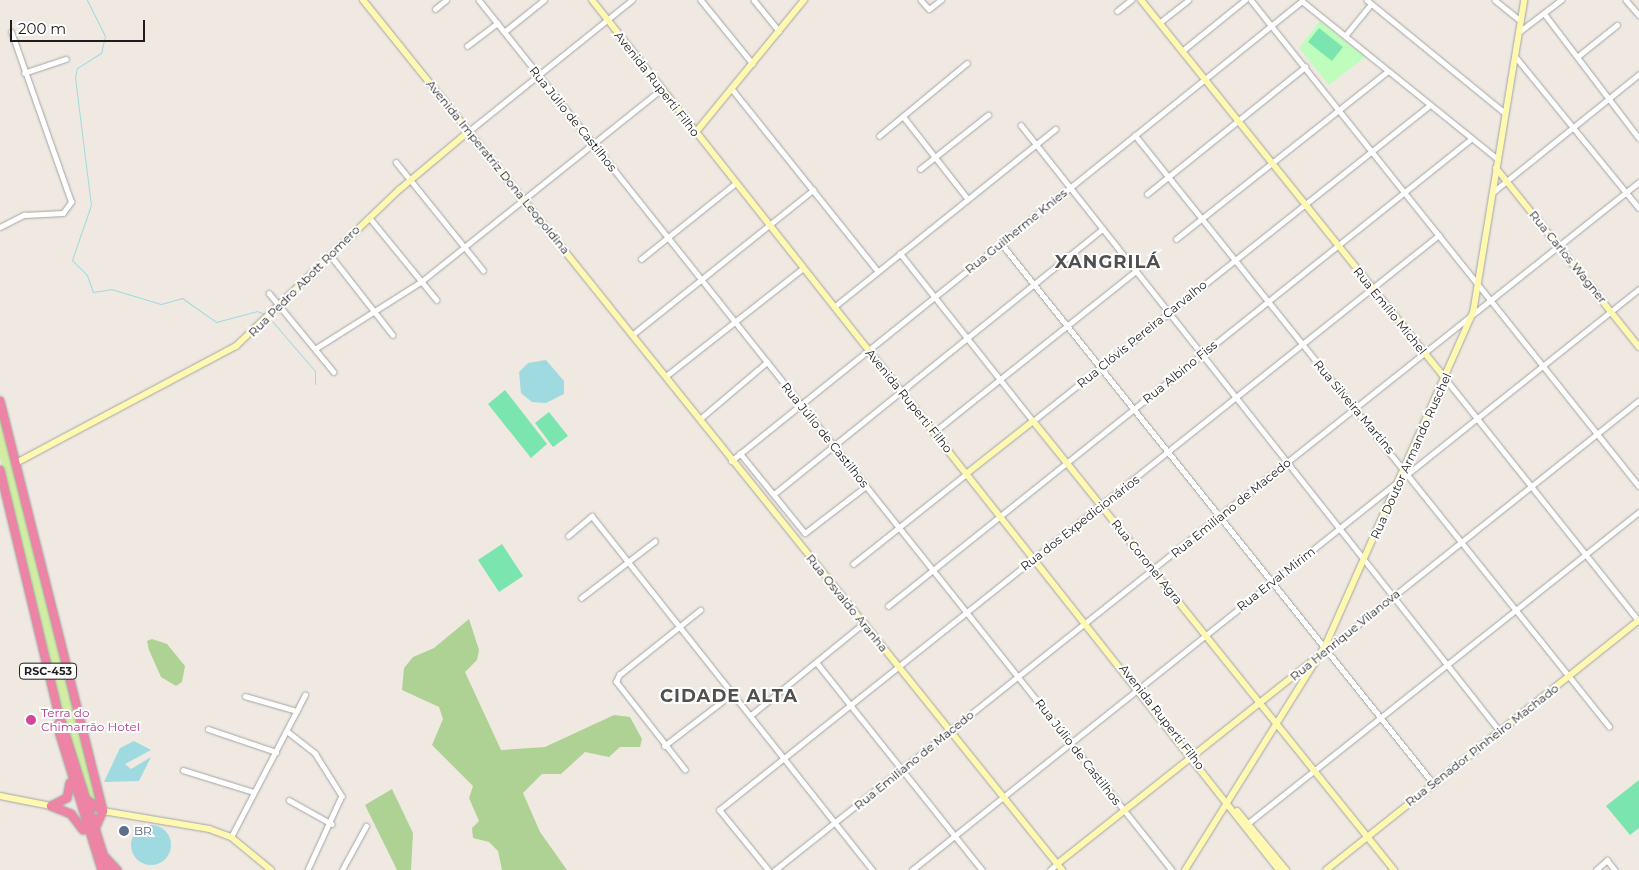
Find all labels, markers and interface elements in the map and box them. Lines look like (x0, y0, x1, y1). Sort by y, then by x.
scale bar (12, 10, 148, 42)
text: 200 m (18, 19, 66, 38)
street label: Avenida Ruperti Filho (611, 29, 703, 139)
street label: Rua Júlio de Castilhos (526, 64, 620, 174)
street label: Avenida Imperatriz Dona Leopoldina (423, 77, 573, 257)
street label: Rua Guilherme Knies (962, 185, 1070, 277)
street label: Rua Carlos Wagner (1526, 208, 1610, 306)
street label: Rua Pedro Abott Romero (245, 222, 363, 340)
district label: XANGRILÁ (1054, 251, 1162, 273)
street label: Rua Emílio Michel (1350, 264, 1430, 358)
street label: Rua Clóvis Pereira Carvalho (1074, 277, 1210, 391)
street label: Rua Albino Fiss (1140, 338, 1220, 406)
street label: Avenida Ruperti Filho (863, 346, 955, 456)
street label: Rua Silveira Martins (1311, 357, 1397, 457)
street label: Rua Doutor Armando Ruschel (1368, 371, 1454, 541)
street label: Rua Júlio de Castilhos (778, 380, 872, 490)
street label: Rua Emiliano de Macedo (1168, 455, 1294, 561)
street label: Rua dos Expedicionários (1018, 472, 1142, 574)
street label: Rua Coronel Agra (1108, 517, 1186, 607)
street label: Rua Erval Mirim (1234, 544, 1318, 614)
street label: Rua Osvaldo Aranha (803, 551, 891, 655)
street label: Rua Henrique Vilanova (1287, 586, 1403, 684)
road number: RSC-453 (18, 662, 78, 679)
street label: Avenida Ruperti Filho (1116, 662, 1208, 772)
street label: Rua Senador Pinheiro Machado (1403, 681, 1561, 809)
district label: CIDADE ALTA (659, 685, 799, 707)
street label: Rua Júlio de Castilhos (1032, 696, 1124, 808)
place label: Terra do Chimarrão Hotel (41, 706, 140, 734)
street label: Rua Emiliano de Macedo (851, 707, 977, 813)
marker: Terra do Chimarrão Hotel (25, 714, 37, 726)
place label: BR (134, 824, 152, 838)
marker: BR (118, 825, 130, 837)

